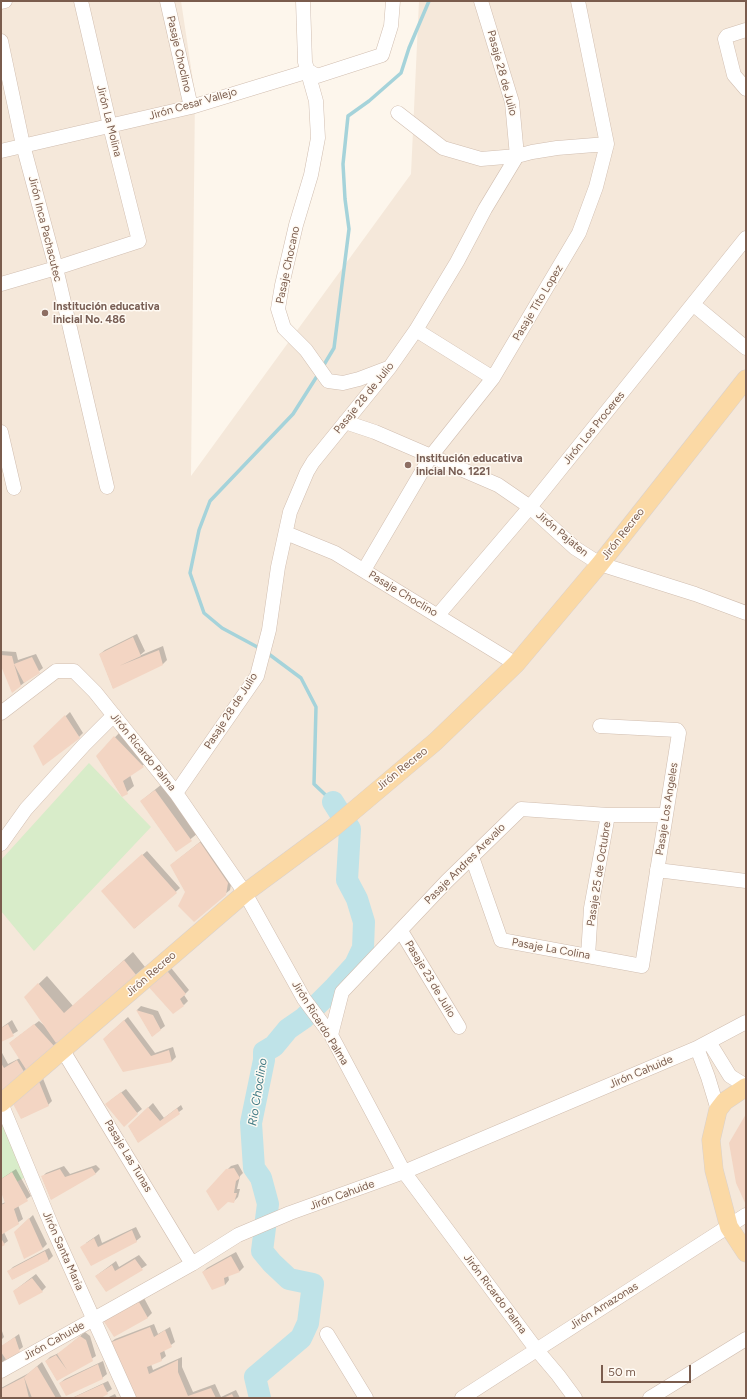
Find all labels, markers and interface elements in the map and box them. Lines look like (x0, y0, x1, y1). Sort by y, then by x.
street label: Pasaje Choclino (164, 14, 194, 94)
street label: Pasaje 28 de Julio (484, 29, 520, 117)
street label: Jirón La Molina (94, 84, 124, 158)
street label: Jirón Cesar Vallejo (147, 85, 239, 123)
street label: Jirón Inca Pachacutec (25, 175, 65, 283)
street label: Pasaje Chocano (273, 225, 303, 305)
street label: Pasaje Tito Lopez (510, 263, 566, 343)
place label: Institución educativa inicial No. 486 (53, 300, 160, 326)
marker: Institución educativa inicial No. 486 (40, 308, 50, 318)
street label: Pasaje 28 de Julio (331, 360, 397, 436)
street label: Jirón Los Proceres (560, 389, 628, 467)
place label: Institución educativa inicial No. 1221 (416, 452, 523, 478)
marker: Institución educativa inicial No. 1221 (403, 460, 413, 470)
street label: Jirón Recreo (599, 505, 647, 563)
street label: Jirón Pajaten (533, 508, 591, 560)
street label: Pasaje Choclino (366, 568, 440, 620)
street label: Pasaje 28 de Julio (201, 670, 261, 752)
street label: Jirón Ricardo Palma (107, 710, 179, 794)
street label: Jirón Recreo (374, 744, 430, 794)
street label: Pasaje Los Angeles (653, 762, 681, 856)
street label: Pasaje Andres Arevalo (422, 821, 508, 907)
street label: Pasaje 25 de Octubre (584, 821, 614, 927)
street label: Pasaje La Colina (511, 936, 591, 962)
street label: Pasaje 23 de Julio (402, 938, 458, 1020)
street label: Jirón Recreo (123, 949, 179, 999)
street label: Jirón Ricardo Palma (289, 979, 351, 1067)
street label: Jirón Cahuide (607, 1053, 675, 1091)
water label: Rio Choclino (246, 1057, 270, 1127)
street label: Pasaje Las Tunas (101, 1117, 155, 1195)
street label: Jirón Cahuide (308, 1177, 376, 1213)
street label: Jirón Santa Maria (40, 1210, 86, 1292)
street label: Jirón Ricardo Palma (461, 1251, 529, 1337)
street label: Jirón Amazonas (567, 1280, 641, 1332)
street label: Jirón Cahuide (21, 1319, 87, 1363)
scale bar (603, 1357, 693, 1383)
text: 50 m (608, 1365, 636, 1379)

